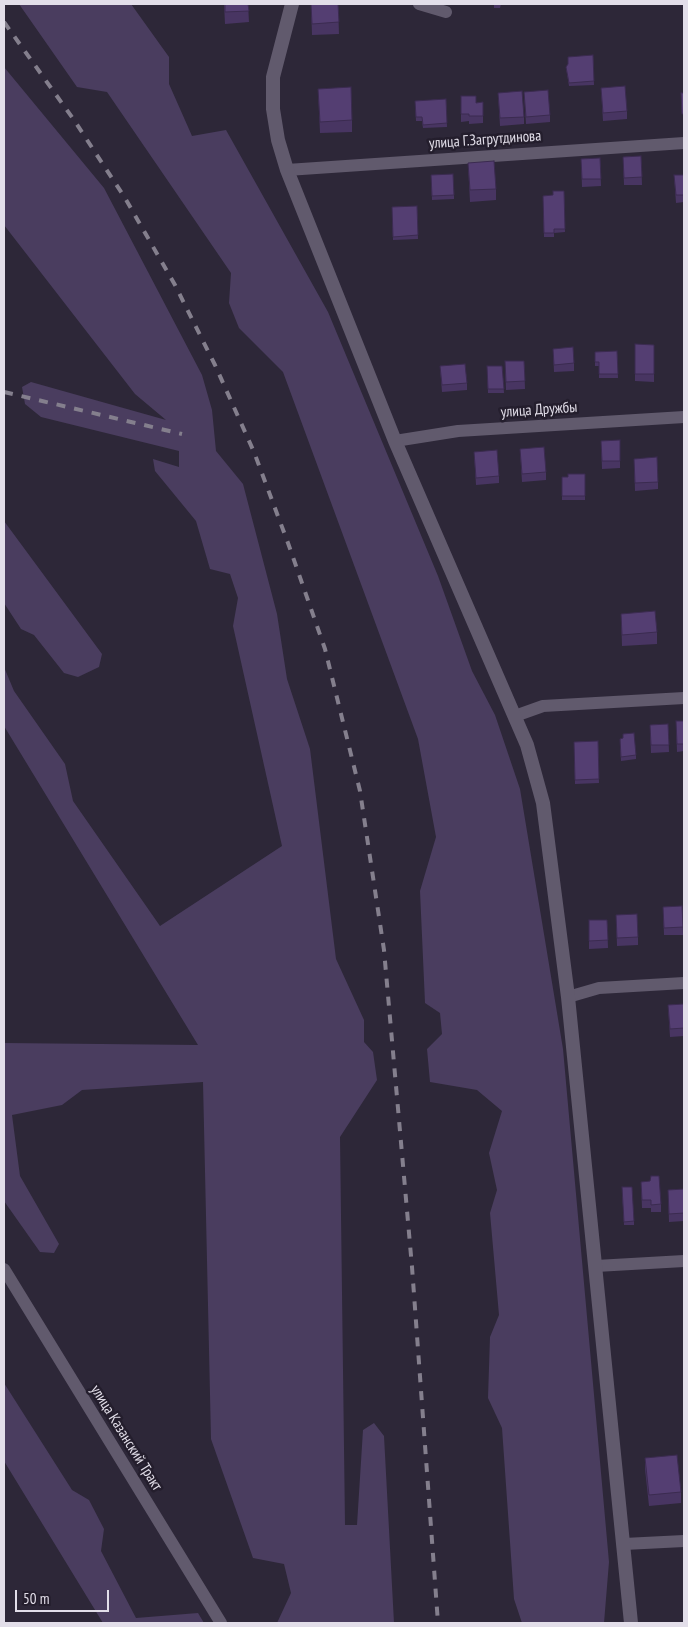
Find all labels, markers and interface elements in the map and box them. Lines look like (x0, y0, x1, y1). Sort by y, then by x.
street label: улица Г.Загрутдинова (428, 127, 542, 153)
street label: улица Дружбы (500, 398, 578, 422)
street label: улица Казанский Тракт (86, 1382, 166, 1494)
scale bar (18, 1580, 111, 1612)
text: 50 m (23, 1589, 49, 1608)

